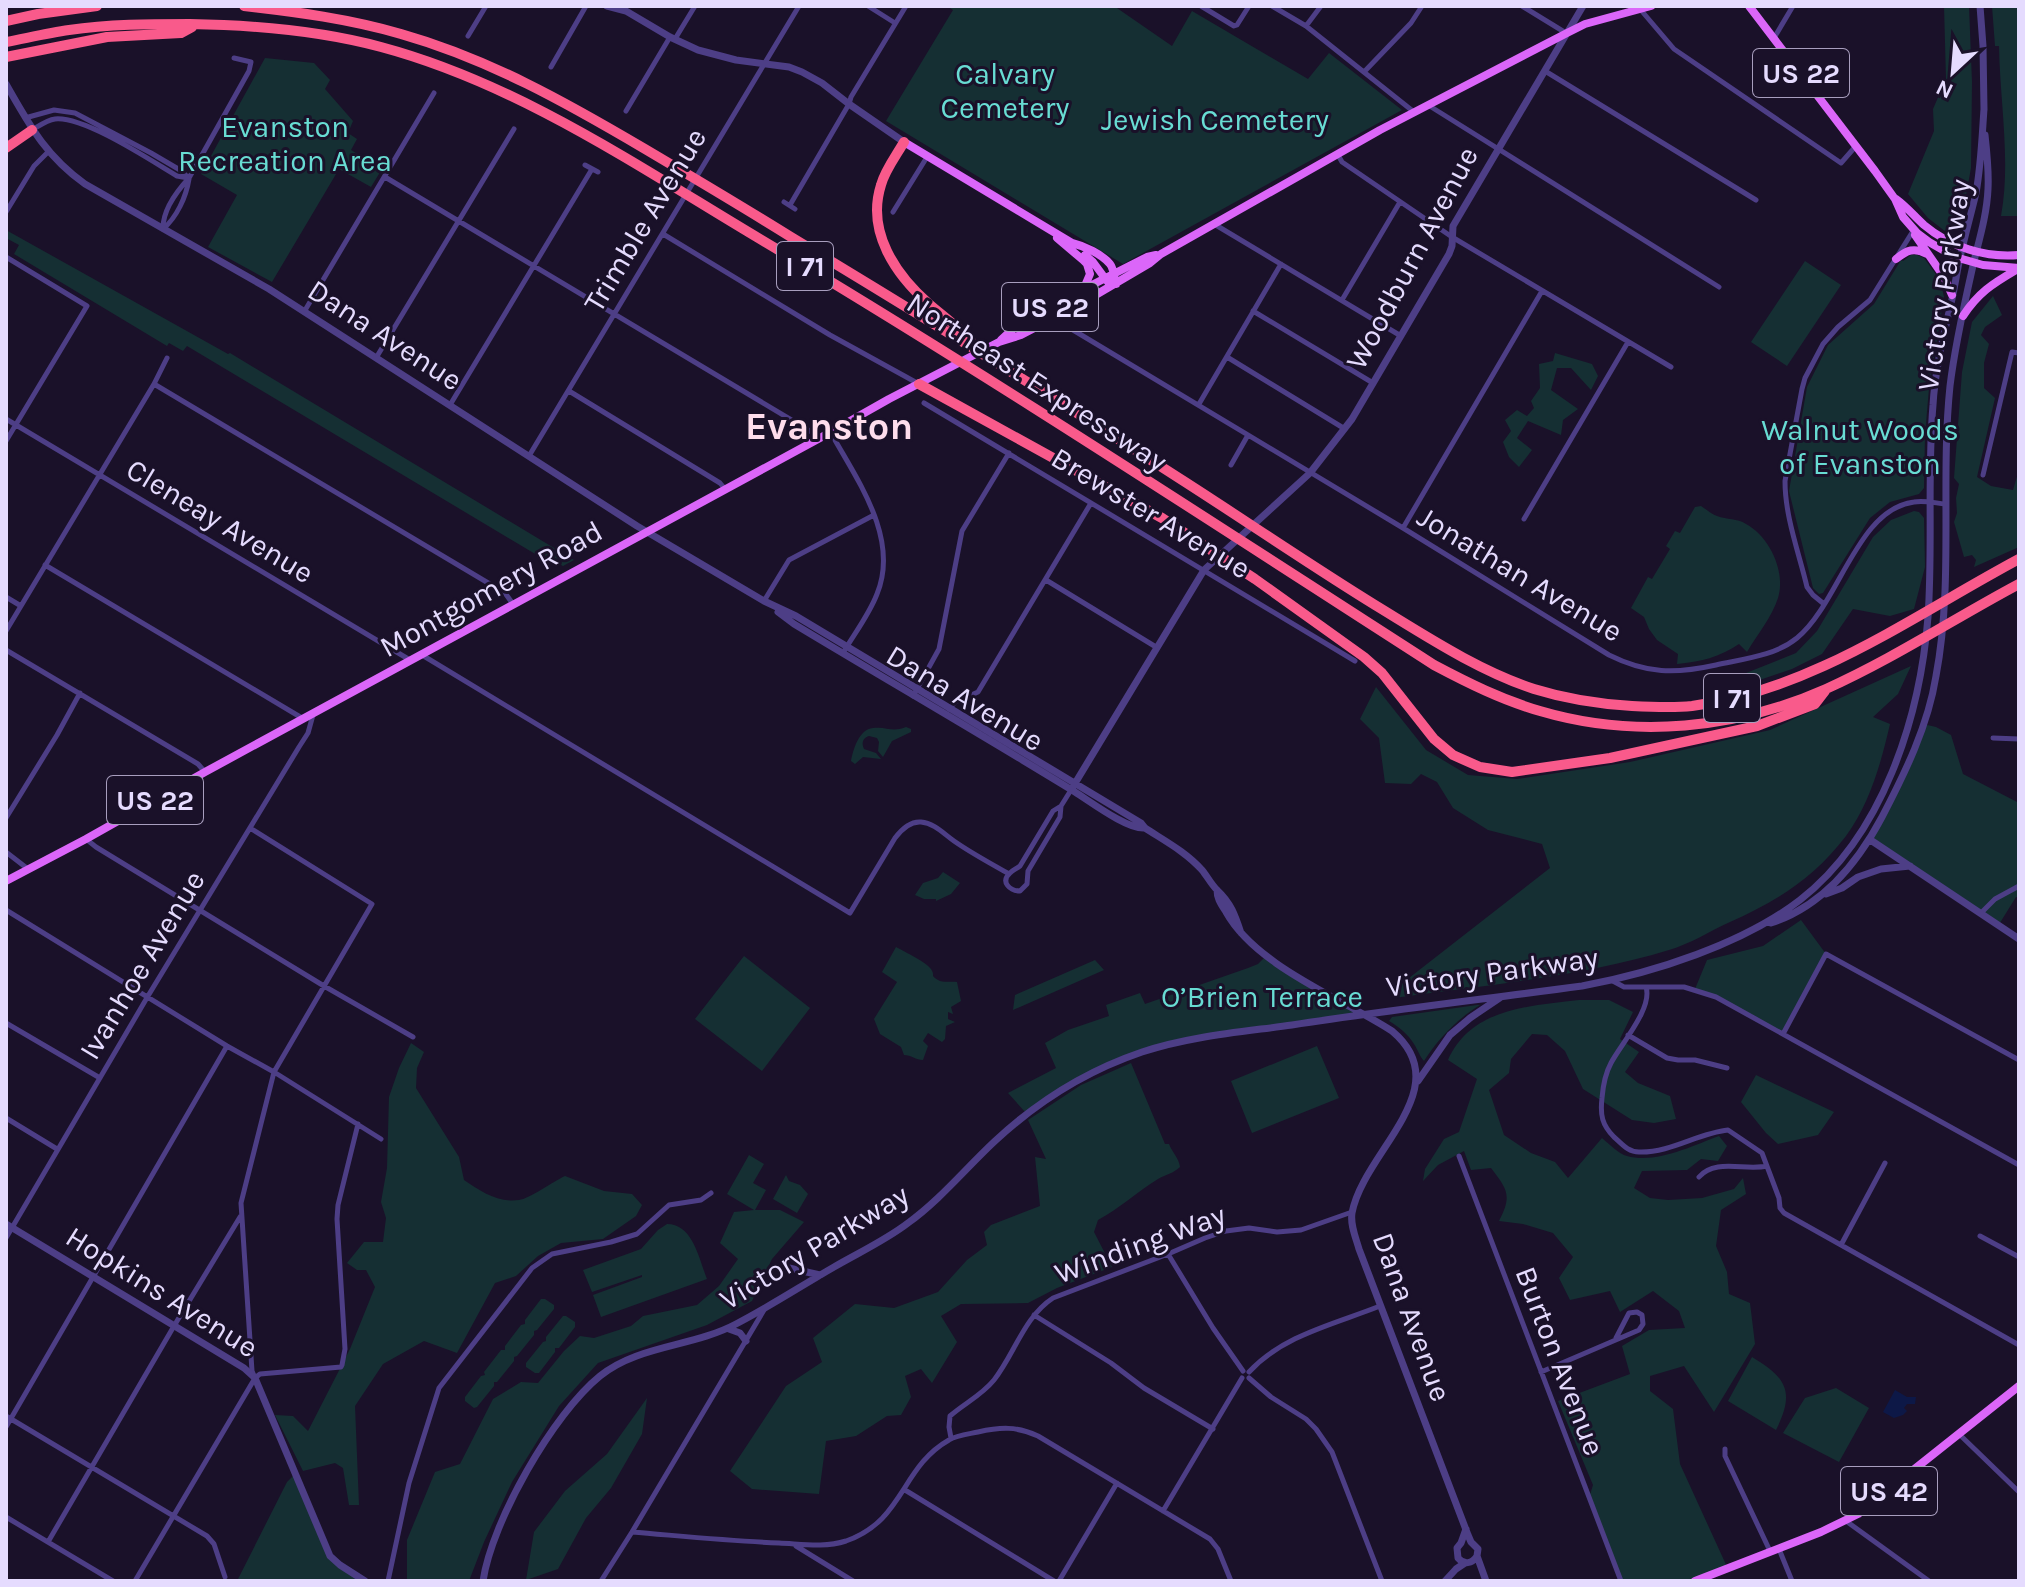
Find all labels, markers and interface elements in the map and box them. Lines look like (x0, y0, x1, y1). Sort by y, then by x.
north arrow (1913, 32, 1993, 112)
road number: US 22 (1753, 49, 1849, 97)
park label: Calvary Cemetery (941, 56, 1069, 126)
text: N (1932, 74, 1957, 104)
park label: Jewish Cemetery (1101, 102, 1329, 138)
park label: Evanston Recreation Area (178, 109, 392, 179)
street label: Trimble Avenue (576, 122, 714, 318)
street label: Woodburn Avenue (1338, 140, 1486, 376)
street label: Victory Parkway (1909, 176, 1979, 393)
road number: I 71 (777, 242, 833, 290)
street label: Dana Avenue (301, 272, 469, 398)
road number: US 22 (1002, 283, 1098, 331)
street label: Northeast Expressway (900, 284, 1174, 480)
district label: Evanston (745, 404, 913, 449)
park label: Walnut Woods of Evanston (1761, 412, 1959, 482)
street label: Brewster Avenue (1045, 439, 1257, 587)
street label: Cleneay Avenue (120, 451, 320, 591)
street label: Jonathan Avenue (1411, 499, 1629, 649)
street label: Montgomery Road (373, 513, 609, 665)
street label: Dana Avenue (880, 637, 1050, 759)
road number: I 71 (1704, 674, 1760, 722)
road number: US 22 (107, 776, 203, 824)
street label: Ivanhoe Avenue (71, 864, 213, 1066)
street label: Victory Parkway (1384, 939, 1600, 1005)
park label: O’Brien Terrace (1161, 979, 1363, 1015)
street label: Victory Parkway (713, 1176, 915, 1318)
street label: Winding Way (1050, 1196, 1230, 1292)
street label: Hopkins Avenue (59, 1219, 265, 1365)
street label: Dana Avenue (1365, 1228, 1459, 1406)
street label: Burton Avenue (1507, 1262, 1613, 1460)
road number: US 42 (1841, 1467, 1937, 1515)

